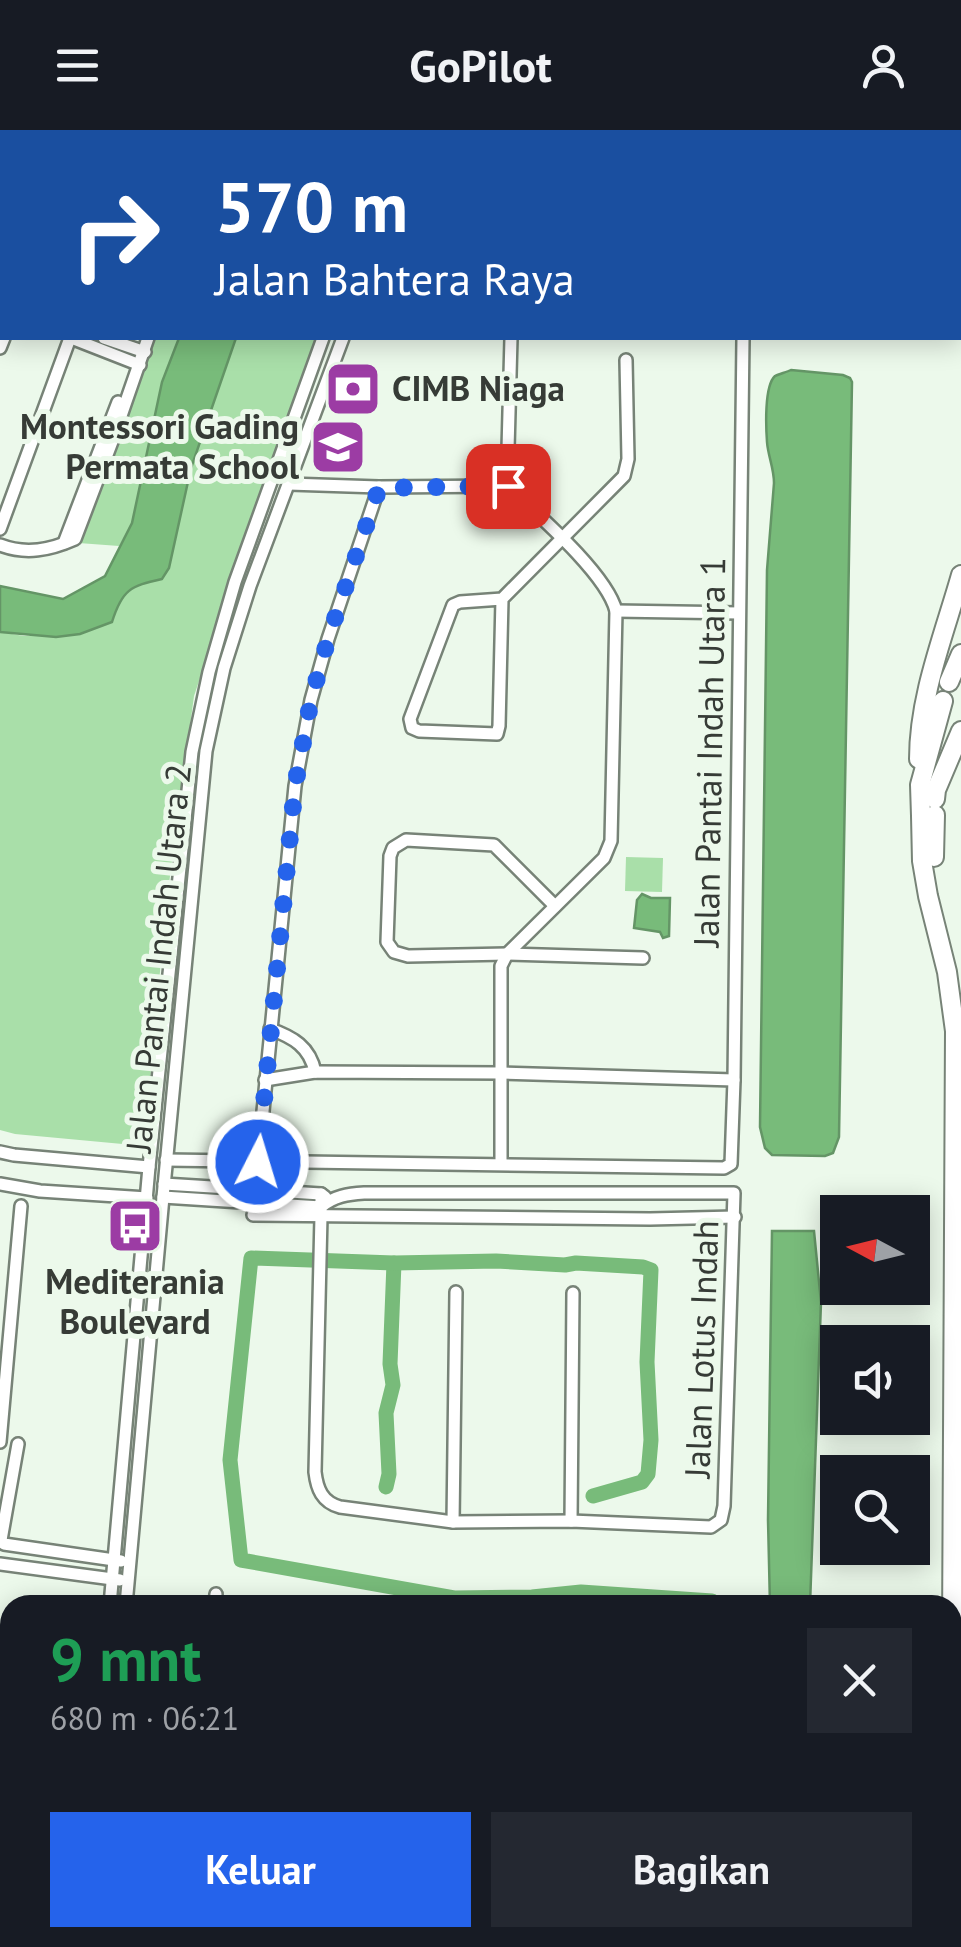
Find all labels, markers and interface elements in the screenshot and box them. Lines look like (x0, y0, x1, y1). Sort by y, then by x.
text: GoPilot (409, 36, 552, 94)
icon: menu (50, 38, 105, 93)
icon: person (856, 38, 911, 93)
text: 570 m (215, 161, 408, 251)
icon: right (50, 170, 180, 300)
text: Jalan Bahtera Raya (215, 249, 575, 307)
bank icon: CIMB Niaga (323, 359, 383, 419)
place label: CIMB Niaga (392, 365, 565, 411)
place label: Montessori Gading Permata School (20, 403, 300, 489)
school or university icon: Montessori Gading Permata School (308, 417, 368, 477)
pin (466, 444, 551, 529)
icon: arrive (481, 459, 536, 514)
street label: Jalan Pantai Indah Utara 1 (683, 557, 735, 949)
street label: Jalan Pantai Indah Utara 2 (115, 761, 201, 1156)
position arrow (206, 1110, 310, 1214)
north arrow (820, 1195, 930, 1305)
map controls (820, 1195, 930, 1565)
bus stop icon: Mediterania Boulevard (105, 1196, 165, 1256)
street label: Jalan Lotus Indah (673, 1219, 728, 1481)
place label: Mediterania Boulevard (45, 1258, 225, 1344)
button: sound (820, 1325, 930, 1435)
button: search (820, 1455, 930, 1565)
text: 9 mnt (50, 1620, 201, 1698)
button: close (807, 1628, 912, 1733)
text: 680 m · 06:21 (50, 1697, 239, 1739)
button: Keluar (50, 1812, 471, 1927)
button: Bagikan (491, 1812, 912, 1927)

